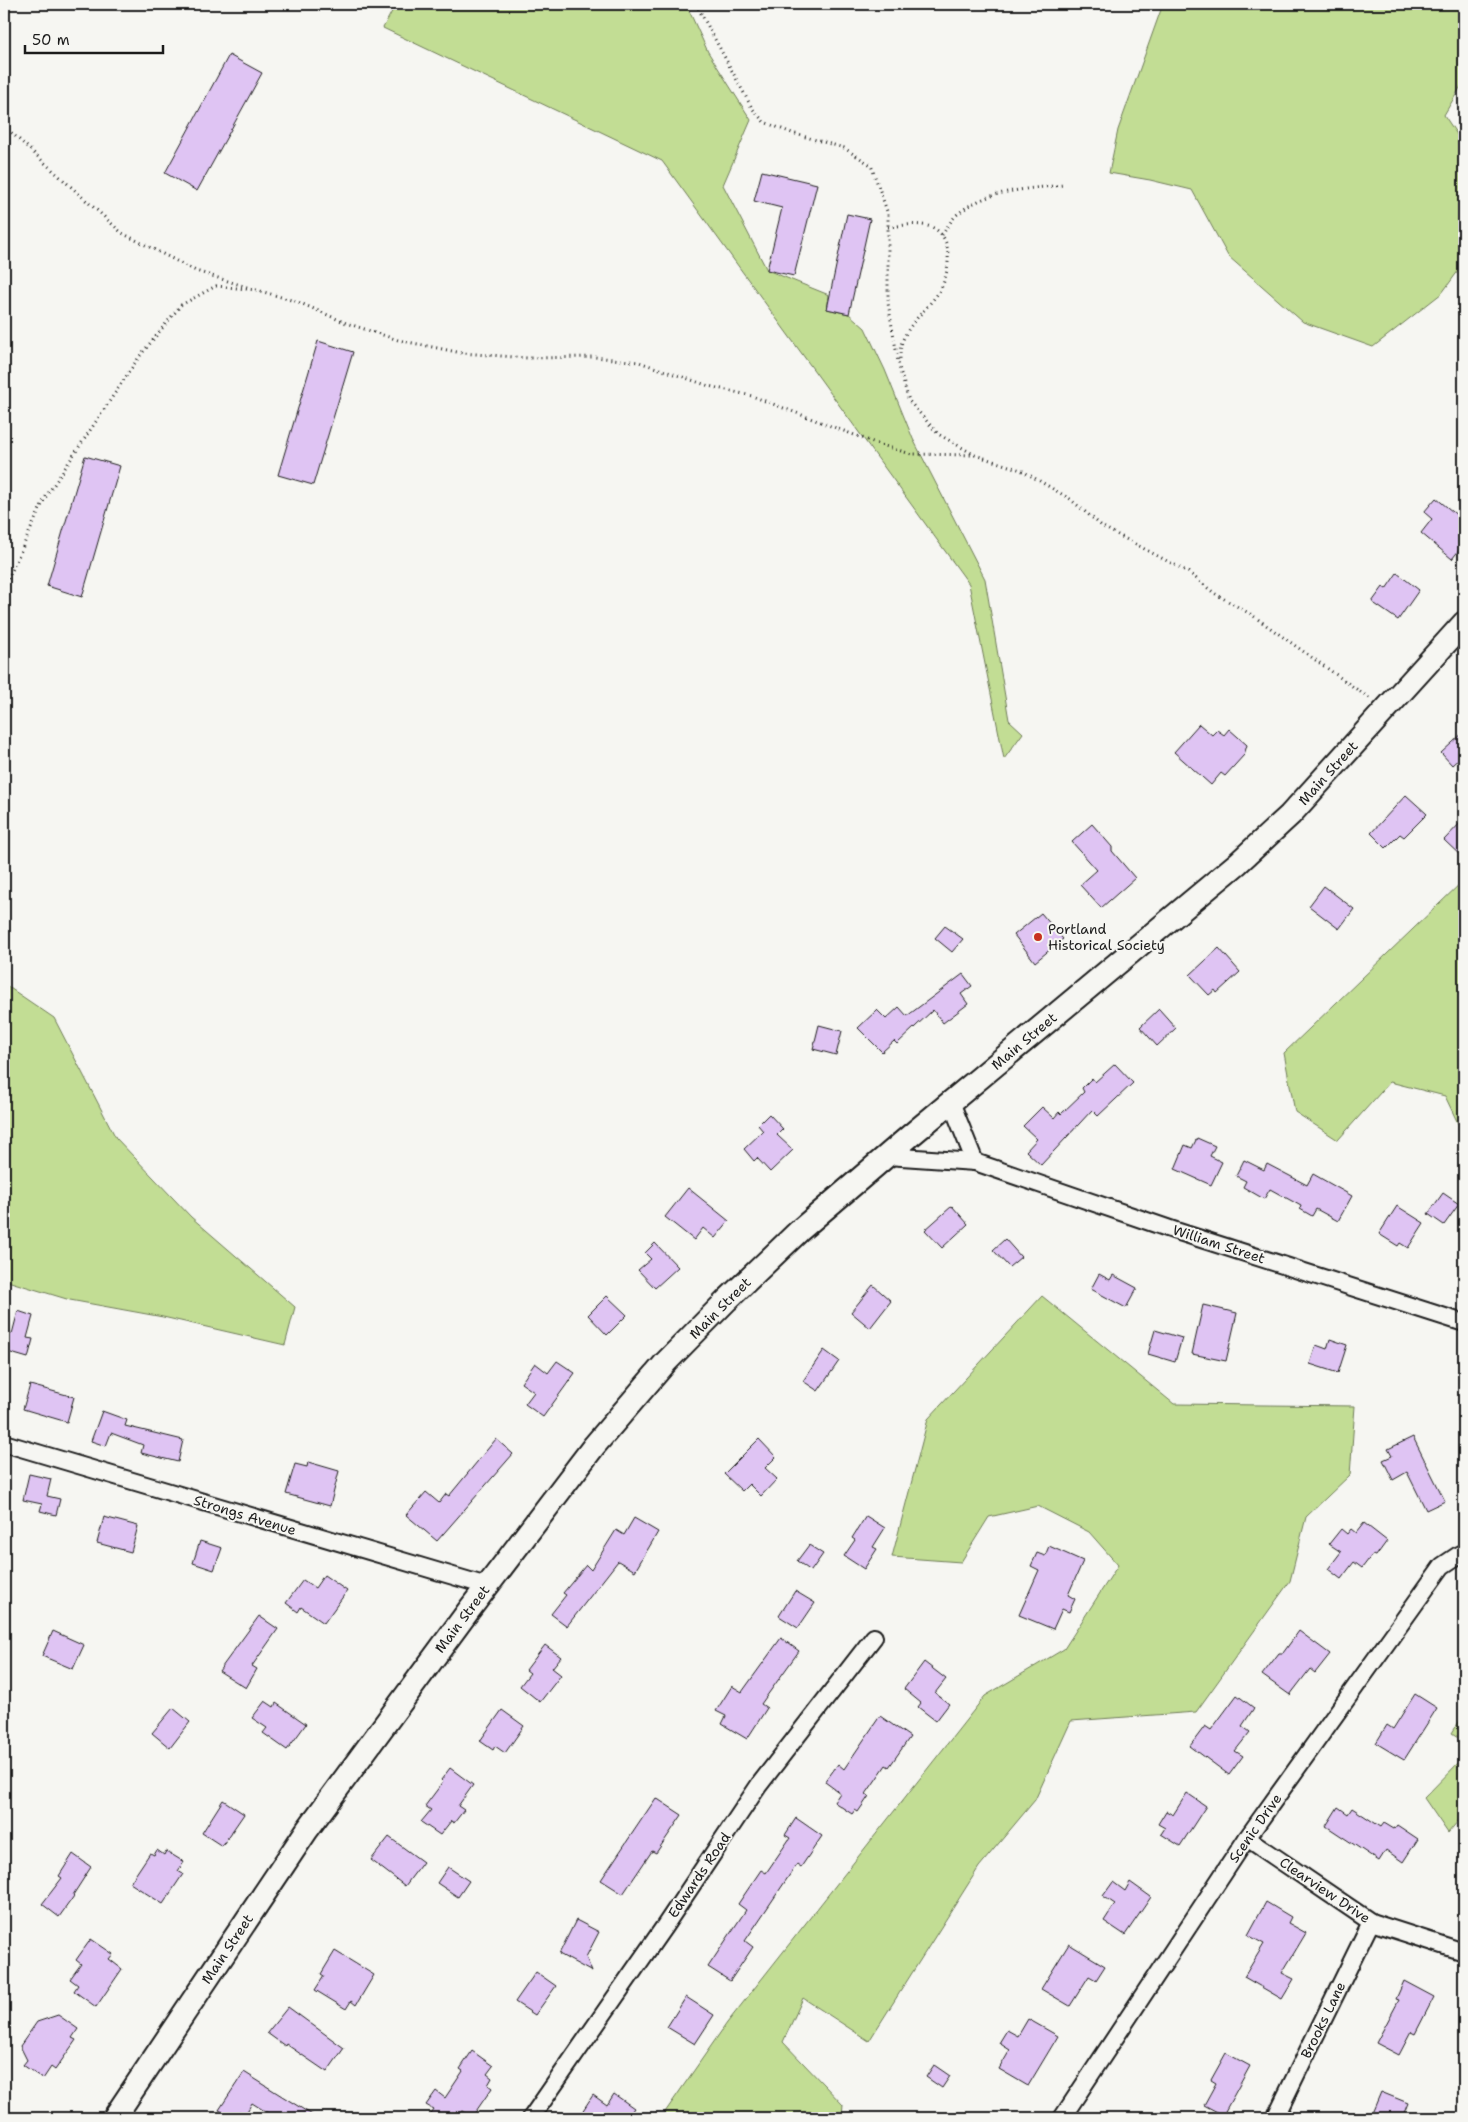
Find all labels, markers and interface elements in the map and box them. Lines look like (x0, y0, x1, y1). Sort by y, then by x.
scale bar (25, 22, 162, 54)
text: 50 m (32, 30, 70, 50)
street label: Main Street (1294, 737, 1362, 809)
place label: Portland Historical Society (1048, 920, 1165, 954)
marker: Portland Historical Society (1032, 931, 1044, 943)
street label: Main Street (987, 1008, 1061, 1074)
street label: William Street (1171, 1221, 1267, 1267)
street label: Main Street (685, 1273, 755, 1343)
street label: Strongs Avenue (192, 1491, 298, 1539)
street label: Main Street (431, 1582, 493, 1656)
street label: Scenic Drive (1225, 1790, 1286, 1866)
street label: Edwards Road (664, 1829, 734, 1921)
street label: Clearview Drive (1276, 1853, 1374, 1927)
street label: Main Street (197, 1911, 257, 1987)
street label: Brooks Lane (1297, 1979, 1349, 2061)

